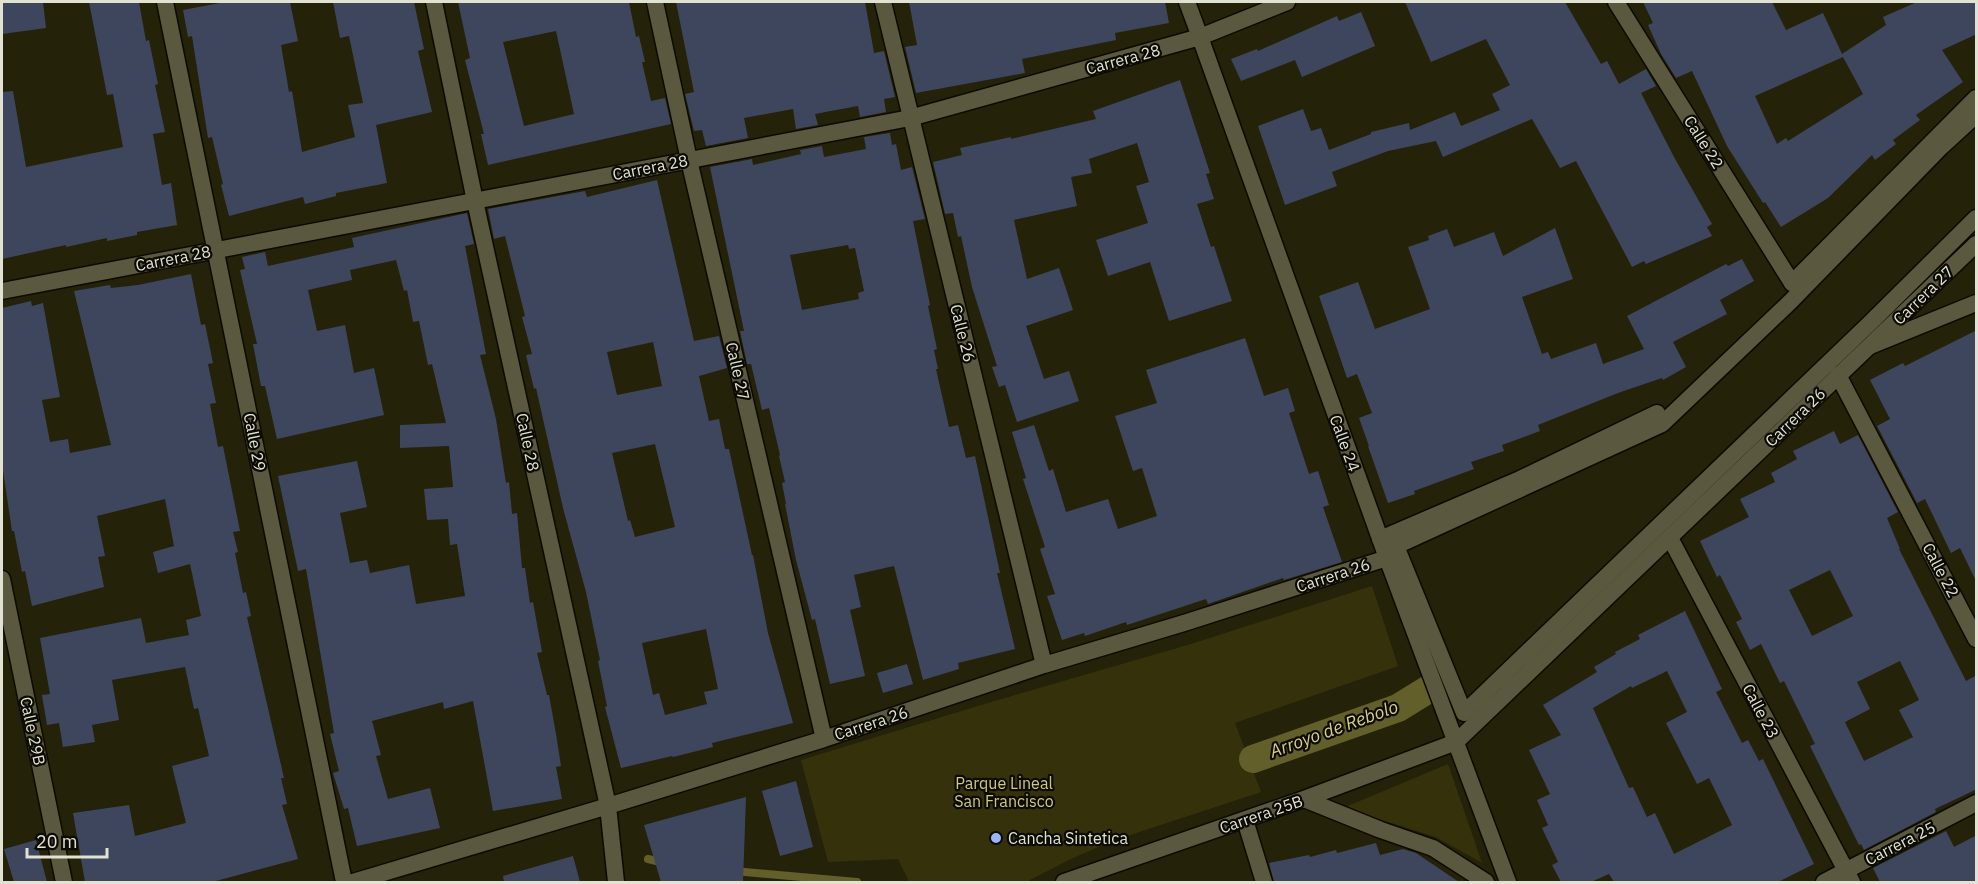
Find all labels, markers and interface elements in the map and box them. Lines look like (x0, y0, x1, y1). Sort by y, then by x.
street label: Carrera 28 (1084, 39, 1162, 79)
street label: Calle 22 (1680, 112, 1728, 172)
street label: Carrera 28 (611, 150, 689, 184)
street label: Carrera 28 (134, 241, 212, 275)
street label: Carrera 27 (1889, 261, 1957, 329)
street label: Calle 26 (946, 302, 980, 364)
street label: Calle 27 (722, 340, 754, 402)
street label: Carrera 26 (1761, 383, 1829, 451)
street label: Calle 29 (240, 411, 270, 473)
street label: Calle 28 (512, 411, 544, 473)
street label: Calle 24 (1326, 412, 1364, 474)
street label: Calle 22 (1918, 539, 1964, 601)
street label: Carrera 26 (1294, 554, 1372, 596)
street label: Calle 23 (1738, 680, 1784, 742)
street label: Calle 29B (16, 695, 50, 767)
water label: Arroyo de Rebolo (1265, 695, 1401, 763)
street label: Carrera 26 (832, 702, 910, 744)
park label: Parque Lineal San Francisco (954, 773, 1054, 811)
street label: Carrera 25B (1217, 790, 1305, 838)
street label: Carrera 25 (1861, 817, 1939, 869)
scale bar (27, 821, 106, 859)
place label: Cancha Sintetica (1008, 828, 1128, 848)
text: 20 m (36, 830, 78, 853)
marker: Cancha Sintetica (989, 831, 1003, 845)

